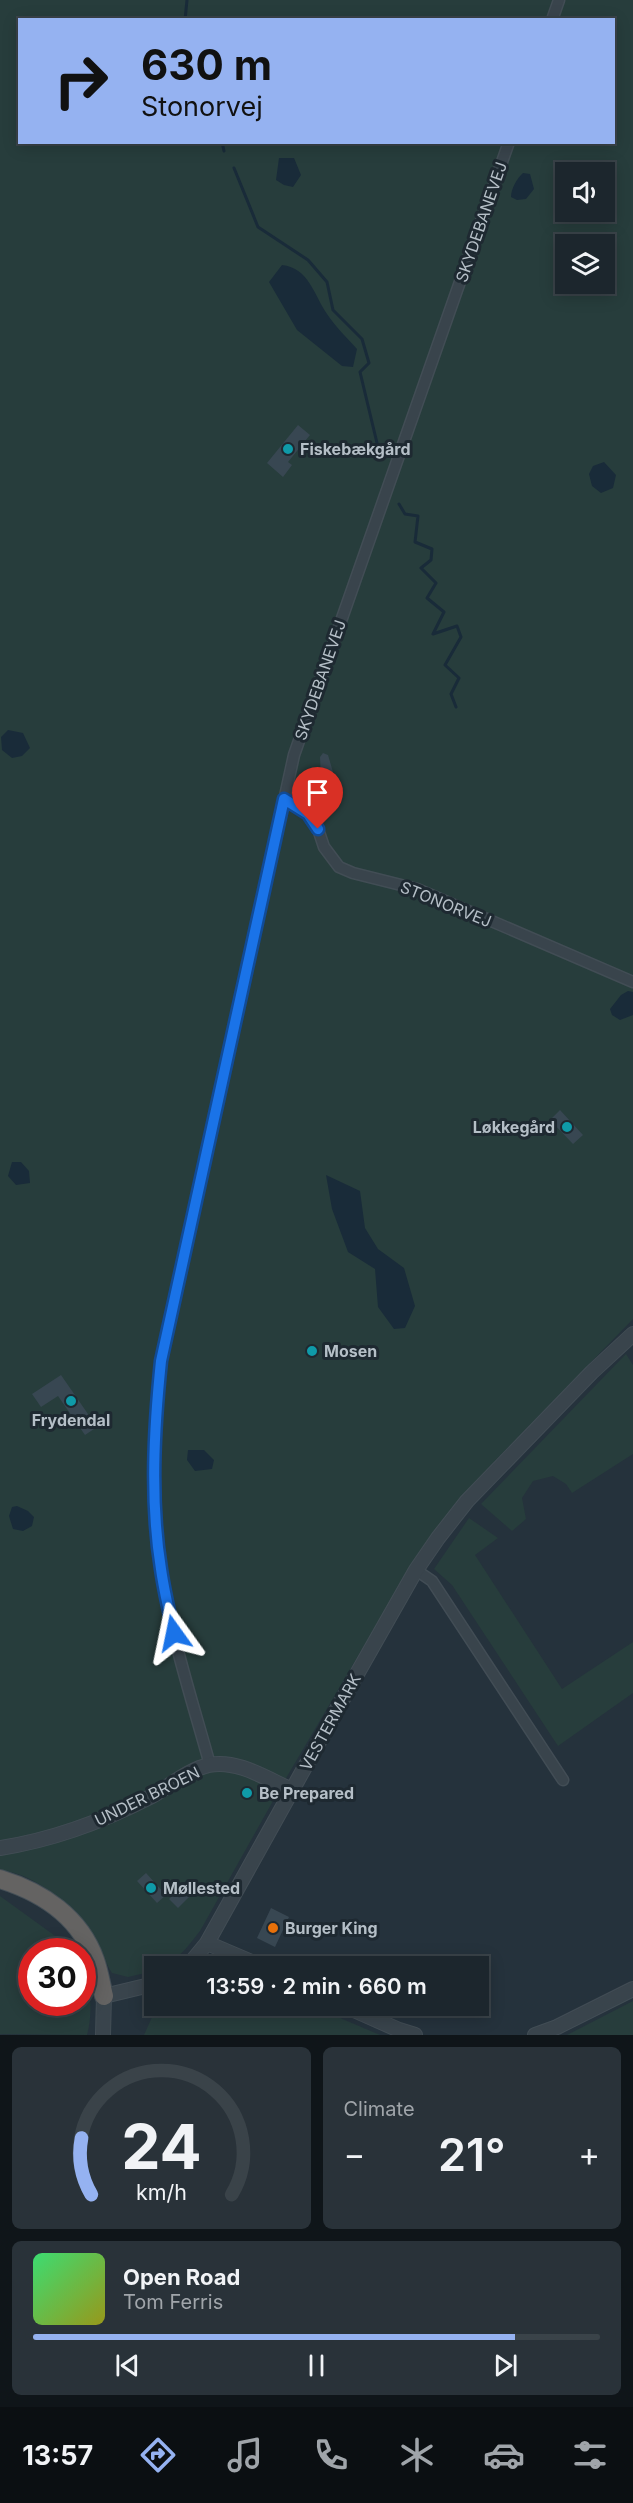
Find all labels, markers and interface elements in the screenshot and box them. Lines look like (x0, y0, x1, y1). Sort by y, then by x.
text: 630 m (141, 39, 272, 90)
icon: right (42, 42, 120, 120)
text: Stonorvej (141, 90, 263, 123)
street label: SKYDEBANEVEJ (451, 159, 511, 285)
map controls (555, 162, 615, 294)
button: sound (555, 162, 615, 222)
button: layers (555, 234, 615, 294)
place label: Fiskebækgård (300, 439, 410, 459)
marker: Fiskebækgård (281, 442, 295, 456)
street label: SKYDEBANEVEJ (290, 617, 350, 743)
pin (292, 767, 343, 829)
icon: arrive (301, 776, 334, 809)
street label: STONORVEJ (398, 877, 494, 931)
place label: Løkkegård (473, 1117, 555, 1137)
marker: Løkkegård (560, 1120, 574, 1134)
place label: Mosen (324, 1341, 377, 1361)
marker: Mosen (305, 1344, 319, 1358)
marker: Frydendal (64, 1394, 78, 1408)
place label: Frydendal (32, 1410, 110, 1430)
position arrow (142, 1601, 206, 1665)
street label: VESTERMARK (295, 1670, 365, 1774)
street label: UNDER BROEN (91, 1762, 203, 1830)
place label: Be Prepared (259, 1783, 354, 1803)
marker: Be Prepared (240, 1786, 254, 1800)
place label: Møllested (163, 1878, 240, 1898)
marker: Møllested (144, 1881, 158, 1895)
place label: Burger King (285, 1918, 378, 1938)
marker: Burger King (266, 1921, 280, 1935)
speed limit sign: 30 (18, 1938, 96, 2016)
text: 13:59 · 2 min · 660 m (206, 1973, 427, 1999)
text: Climate (344, 2097, 415, 2121)
text: 24 (121, 2109, 202, 2184)
text: 21° (438, 2127, 506, 2182)
text: − (344, 2134, 365, 2174)
text: + (578, 2134, 600, 2174)
text: km/h (136, 2179, 187, 2205)
text: Open Road (123, 2264, 240, 2290)
text: Tom Ferris (123, 2290, 223, 2314)
icon: previous (111, 2349, 144, 2382)
icon: pause (300, 2349, 333, 2382)
icon: next (489, 2349, 522, 2382)
icon: directions (137, 2434, 179, 2476)
icon: music (224, 2434, 266, 2476)
icon: phone (310, 2434, 352, 2476)
icon: climate (396, 2434, 438, 2476)
icon: car (483, 2434, 525, 2476)
icon: filters (569, 2434, 611, 2476)
text: 13:57 (22, 2439, 93, 2472)

